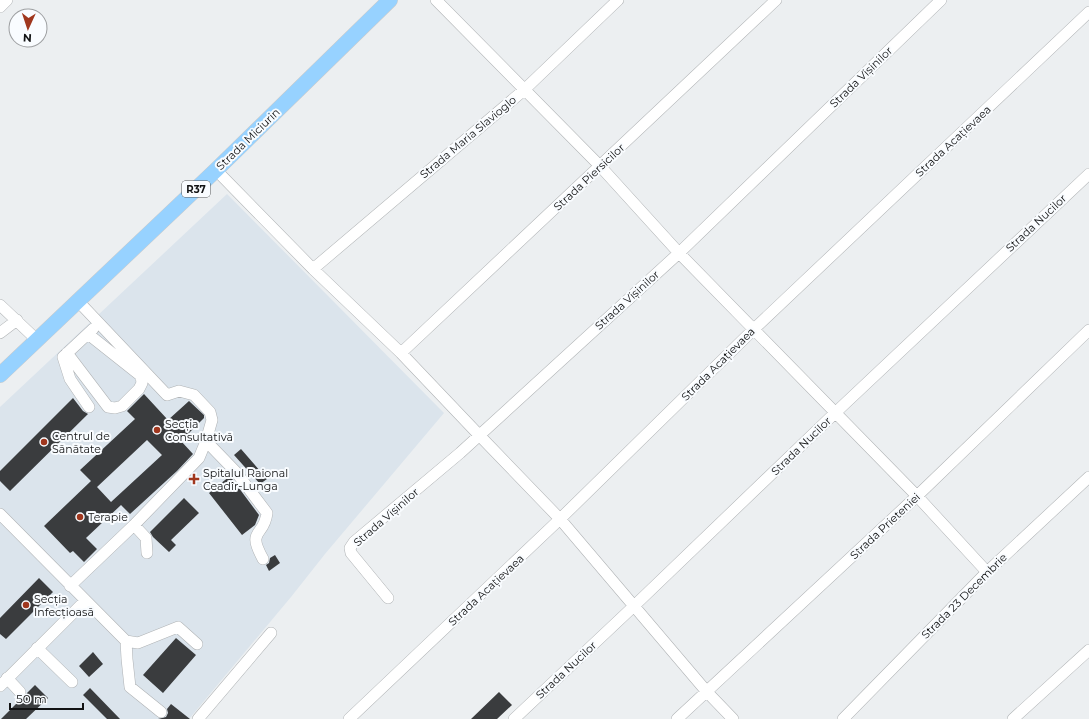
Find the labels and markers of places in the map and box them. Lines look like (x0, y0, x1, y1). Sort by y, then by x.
place label: Secția Consultativă (165, 417, 233, 444)
marker: Secția Consultativă (152, 425, 162, 435)
place label: Centrul de Sănătate (52, 429, 110, 456)
marker: Centrul de Sănătate (39, 437, 49, 447)
place label: Spitalul Raional Ceadîr-Lunga (203, 466, 288, 493)
marker: Spitalul Raional Ceadîr-Lunga (188, 473, 200, 485)
place label: Terapie (88, 510, 128, 524)
marker: Terapie (75, 512, 85, 522)
place label: Secția Infecțioasă (34, 592, 94, 619)
marker: Secția Infecțioasă (21, 600, 31, 610)

